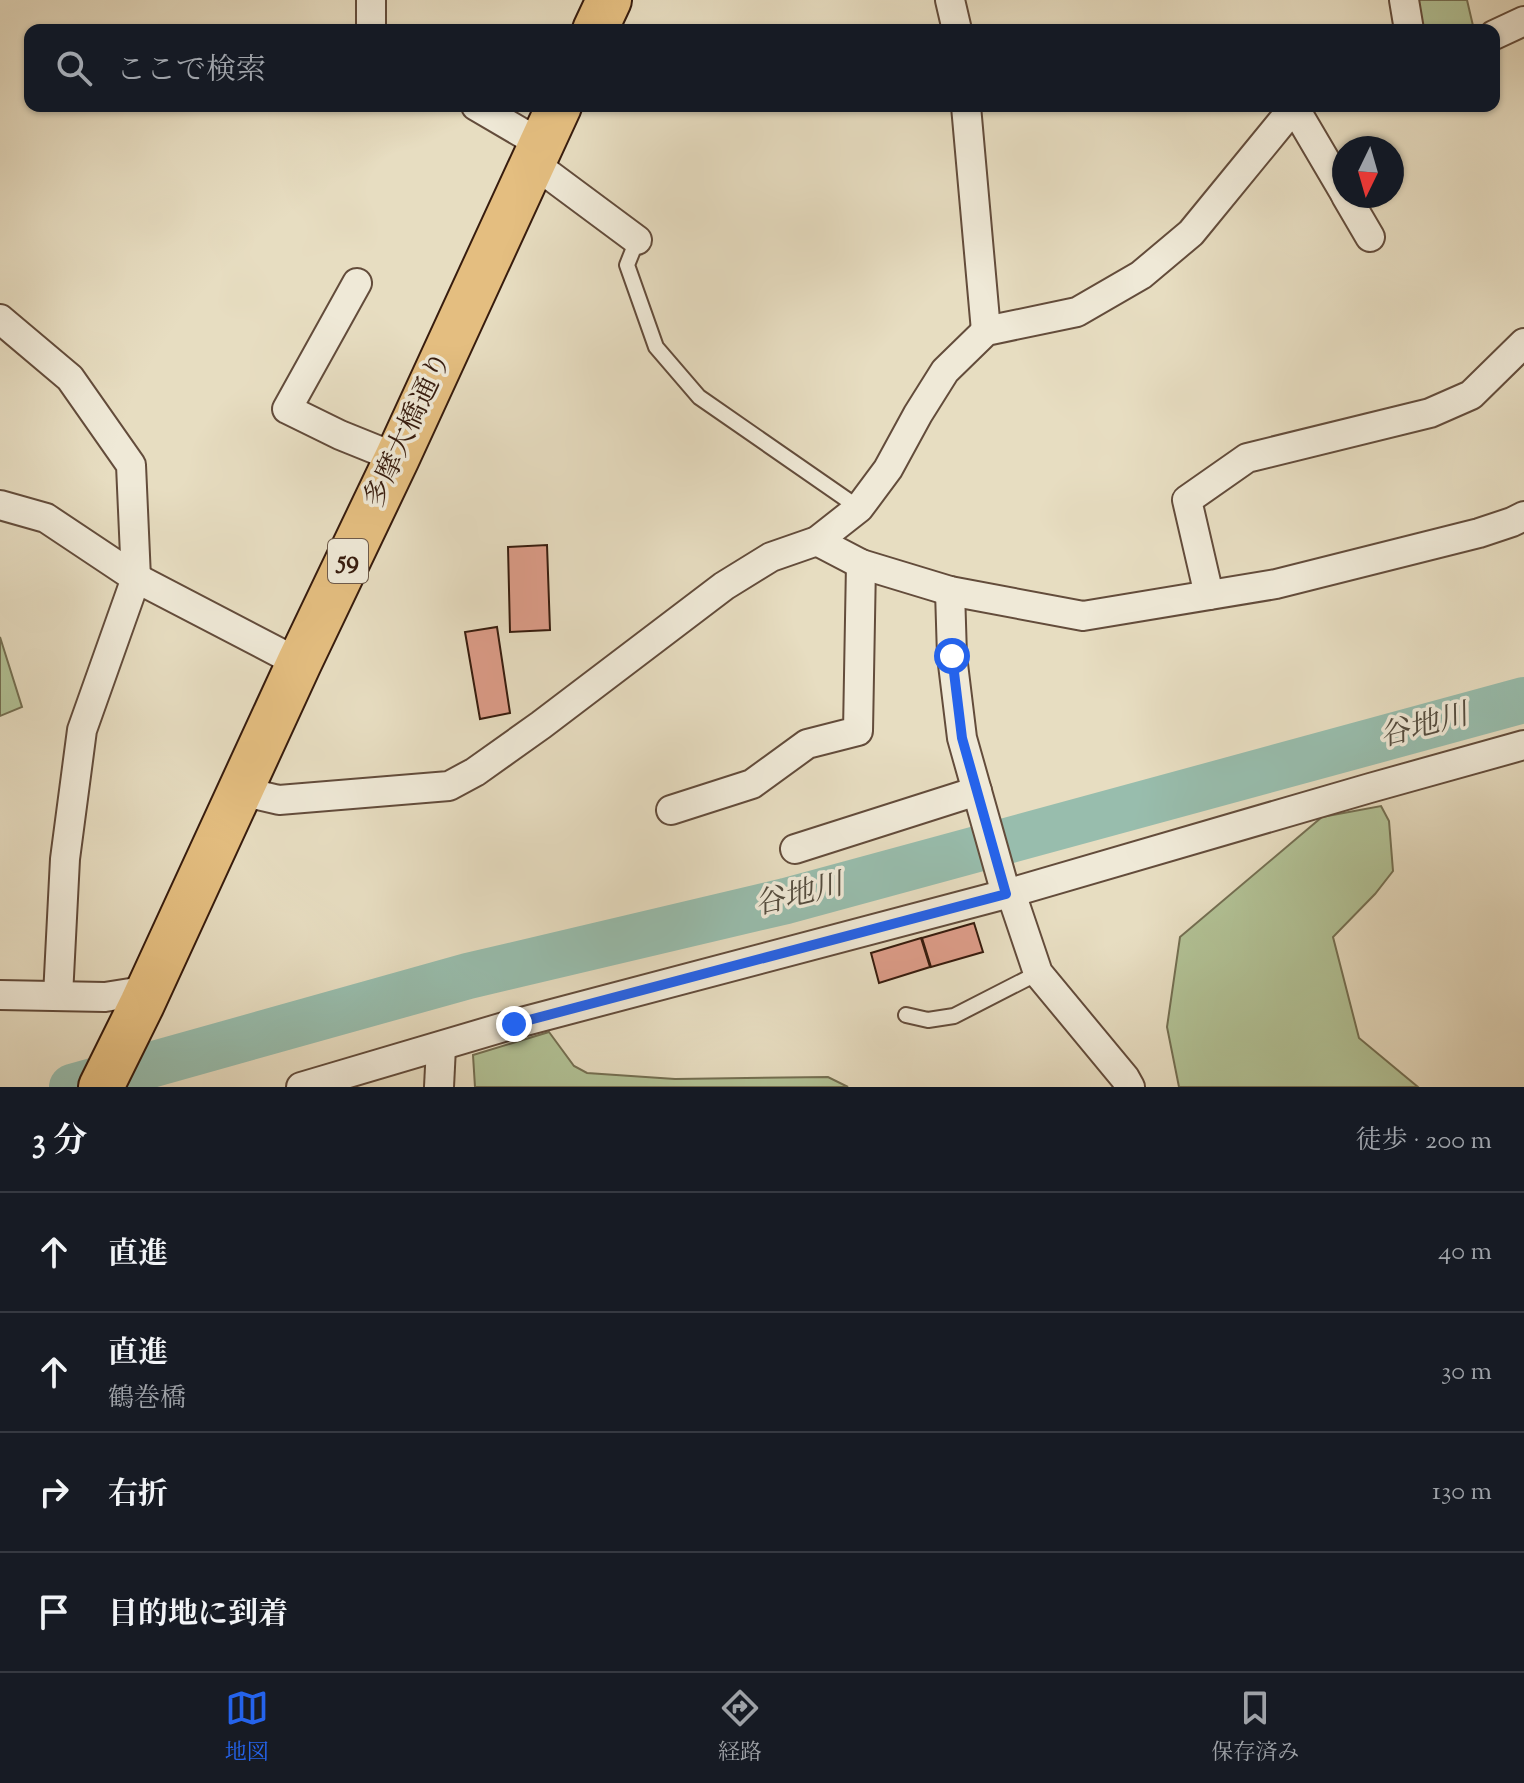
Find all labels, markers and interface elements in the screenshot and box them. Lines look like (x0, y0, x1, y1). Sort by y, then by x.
search box (24, 24, 1500, 112)
icon: search (52, 46, 96, 90)
text: ここで検索 (116, 50, 266, 93)
north arrow (1332, 136, 1404, 208)
street label: 多摩大橋通り (355, 345, 463, 515)
road number: 59 (328, 539, 368, 583)
route start (934, 638, 970, 674)
water label: 谷地川 (1375, 694, 1476, 759)
water label: 谷地川 (750, 864, 851, 928)
route end (496, 1006, 532, 1042)
text: 3 分 (32, 1118, 87, 1167)
text: 徒歩 · 200 m (1356, 1123, 1492, 1160)
icon: ahead (32, 1230, 76, 1274)
text: 直進 (108, 1234, 168, 1277)
text: 40 m (1438, 1234, 1492, 1271)
text: 直進 (108, 1333, 168, 1376)
icon: ahead (32, 1350, 76, 1394)
text: 30 m (1441, 1354, 1492, 1391)
text: 鶴巻橋 (108, 1381, 186, 1418)
icon: right (32, 1470, 76, 1514)
text: 右折 (108, 1474, 168, 1517)
text: 130 m (1432, 1474, 1492, 1511)
icon: arrive (32, 1590, 76, 1634)
text: 目的地に到着 (108, 1594, 288, 1637)
tab: 地図 (225, 1686, 269, 1770)
tab: 経路 (718, 1686, 762, 1770)
tab: 保存済み (1211, 1686, 1299, 1770)

